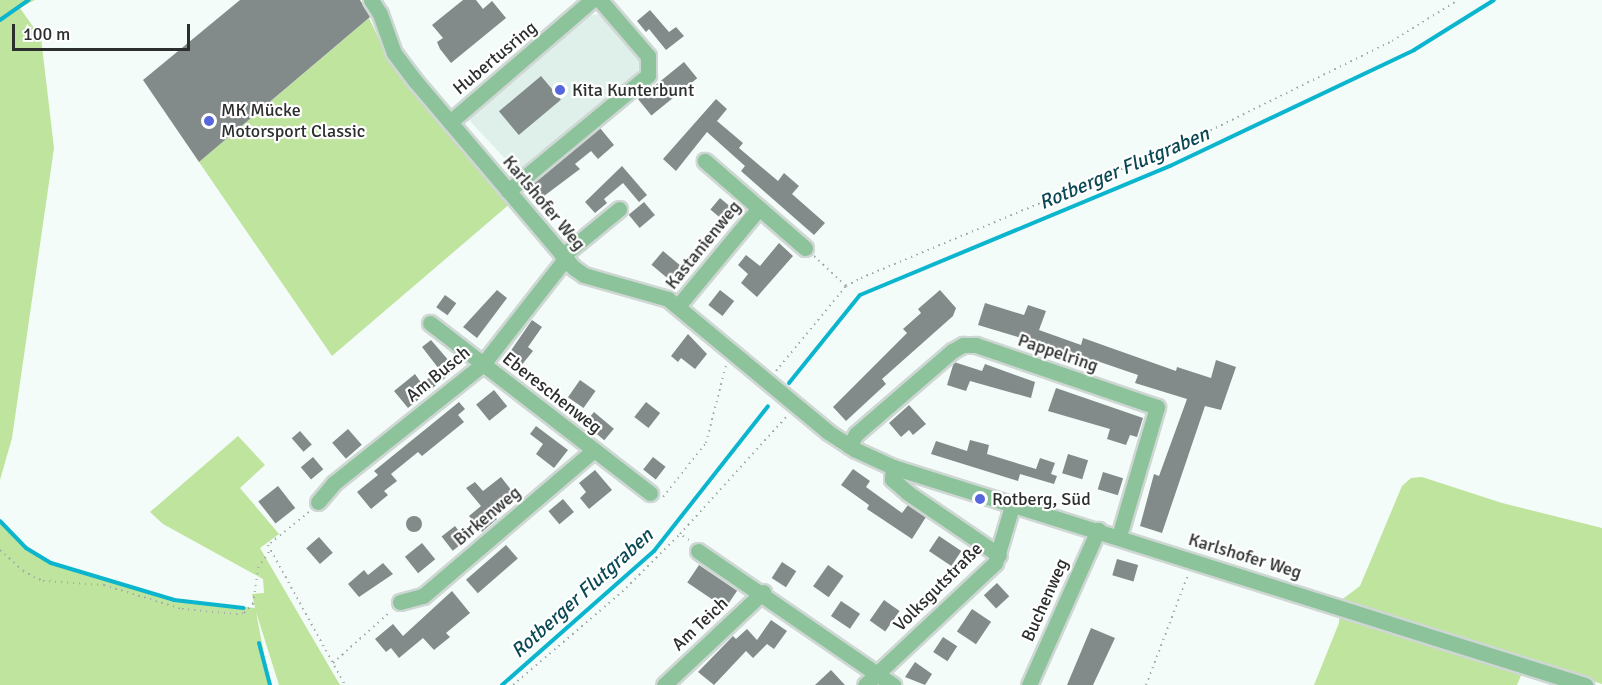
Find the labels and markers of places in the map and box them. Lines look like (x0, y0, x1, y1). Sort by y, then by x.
place label: Kita Kunterbunt (572, 79, 694, 101)
marker: Kita Kunterbunt (553, 83, 567, 97)
place label: MK Mücke Motorsport Classic (221, 100, 365, 142)
marker: MK Mücke Motorsport Classic (202, 114, 216, 128)
place label: Rotberg, Süd (992, 488, 1091, 510)
marker: Rotberg, Süd (973, 492, 987, 506)

